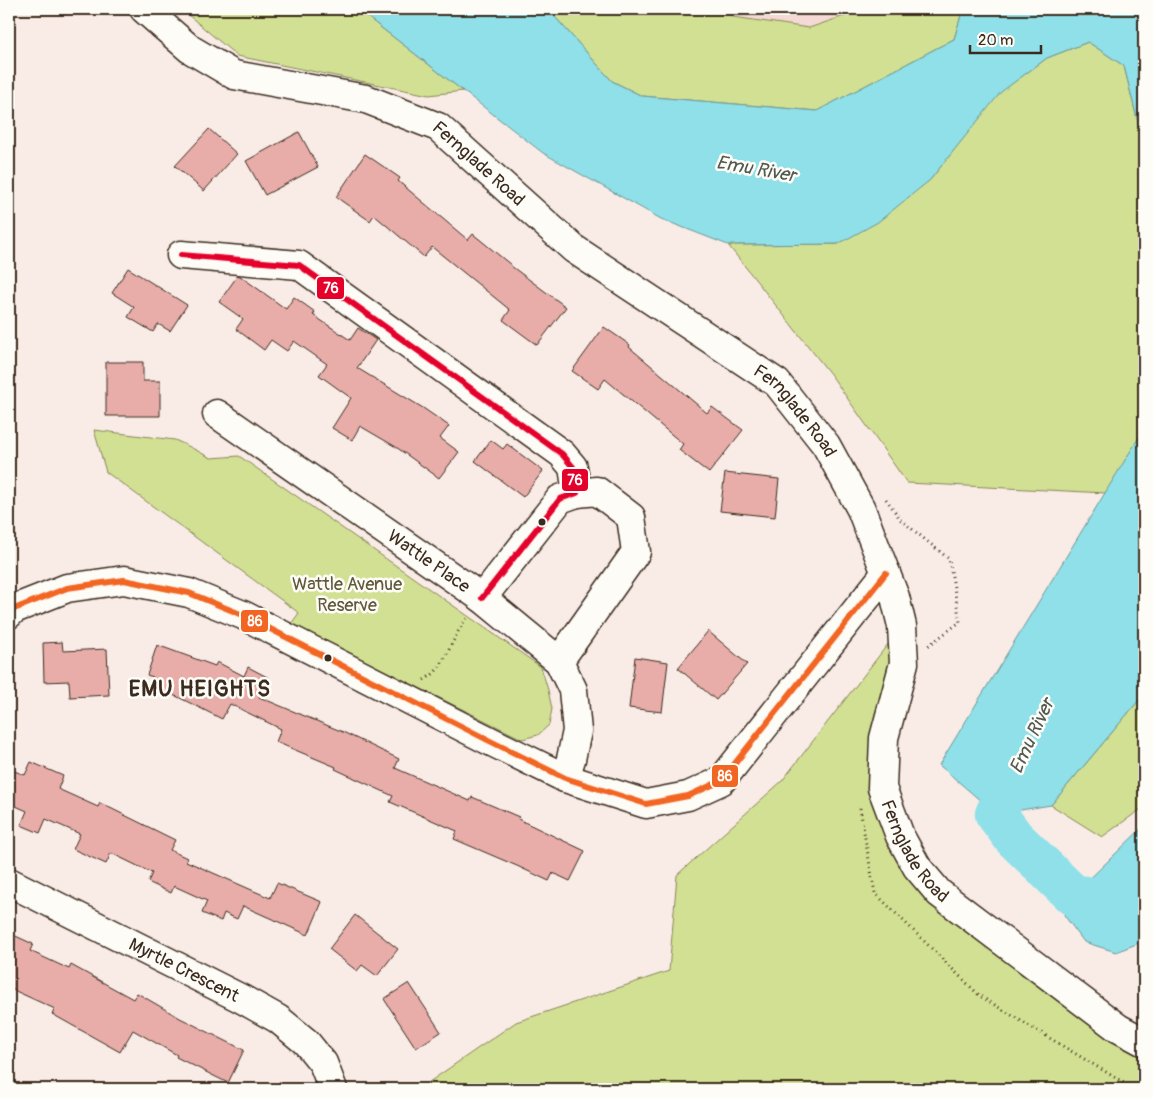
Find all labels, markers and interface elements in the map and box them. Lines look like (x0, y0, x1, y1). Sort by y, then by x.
scale bar (970, 22, 1042, 54)
text: 20 m (978, 31, 1013, 50)
street label: Fernglade Road (427, 116, 530, 211)
water label: Emu River (714, 150, 800, 188)
line badge: 76 (316, 276, 345, 300)
text: 76 (323, 280, 339, 297)
street label: Fernglade Road (749, 359, 842, 461)
line badge: 76 (561, 468, 589, 492)
text: 76 (567, 472, 583, 489)
unlabelled marker (537, 517, 547, 527)
street label: Wattle Place (383, 524, 475, 598)
park label: Wattle Avenue Reserve (292, 573, 402, 617)
line badge: 86 (240, 609, 269, 633)
text: 86 (247, 613, 263, 630)
unlabelled marker (323, 653, 333, 663)
district label: EMU HEIGHTS (129, 675, 271, 703)
water label: Emu River (1004, 693, 1061, 777)
line badge: 86 (711, 764, 739, 788)
text: 86 (717, 768, 733, 785)
street label: Fernglade Road (876, 797, 953, 908)
street label: Myrtle Crescent (125, 933, 244, 1008)

